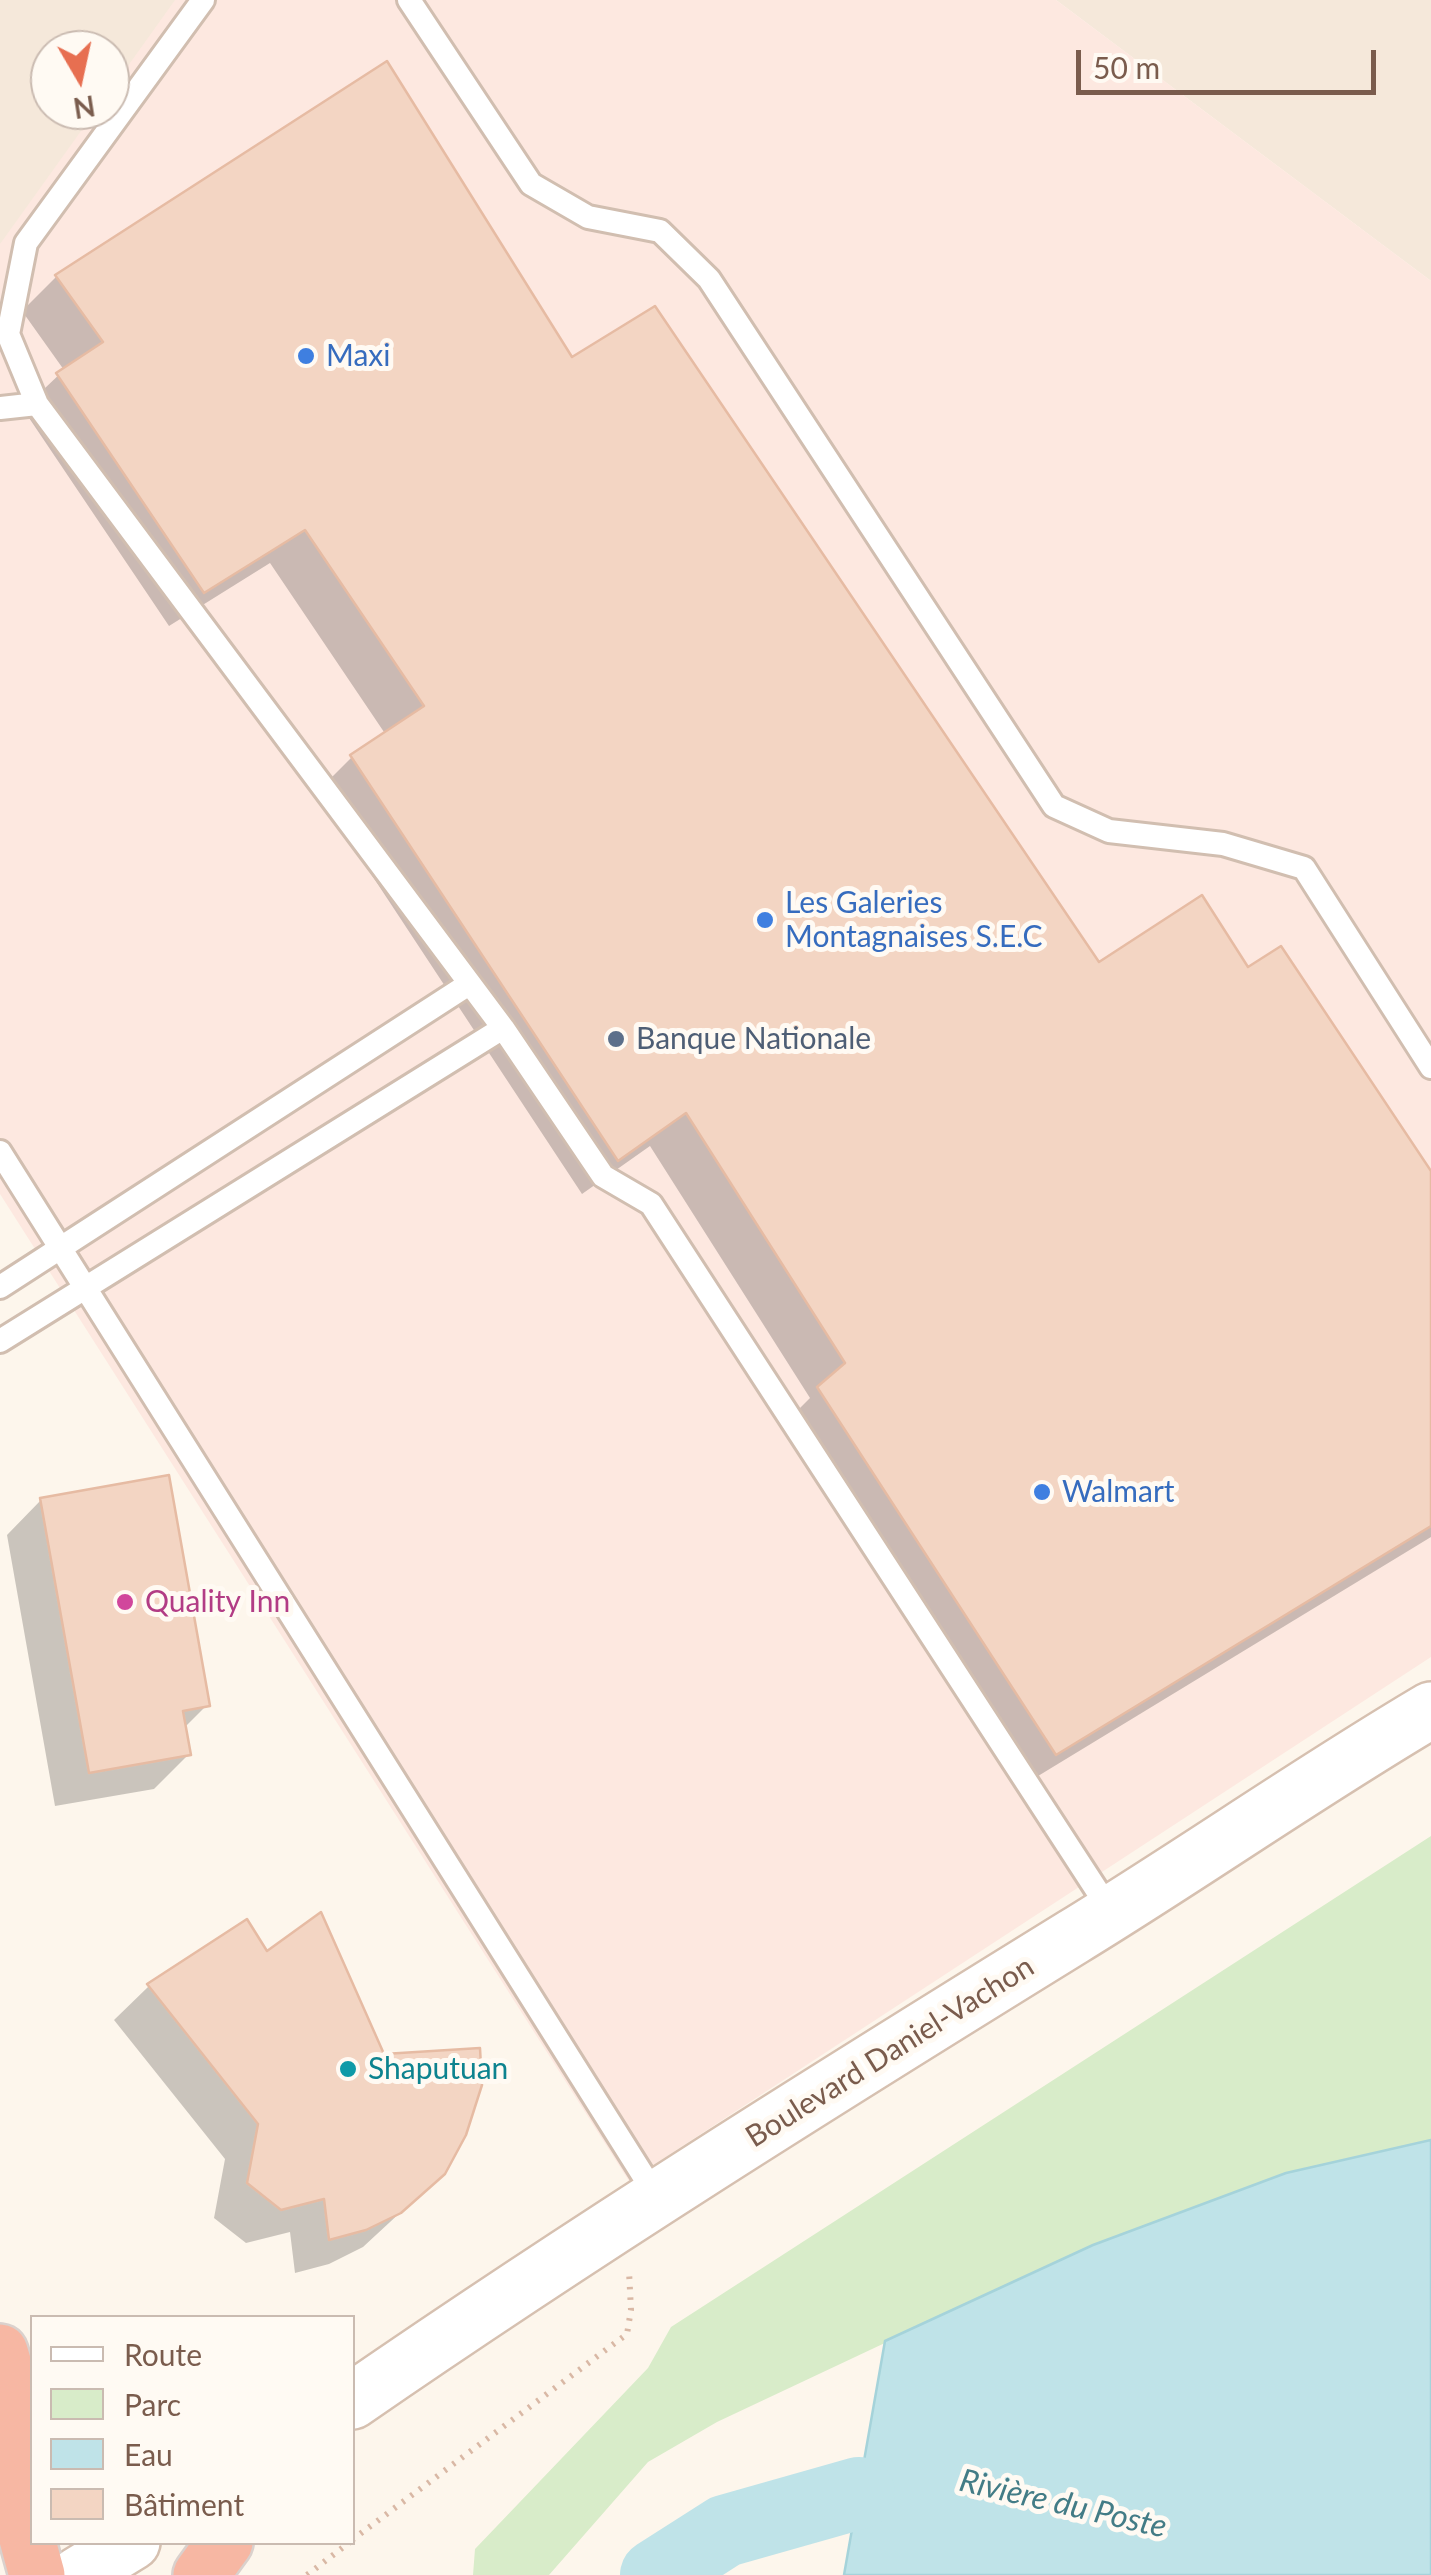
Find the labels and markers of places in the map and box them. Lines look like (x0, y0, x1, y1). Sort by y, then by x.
place label: Maxi (326, 338, 390, 374)
marker: Maxi (295, 345, 317, 367)
place label: Les Galeries Montagnaises S.E.C (785, 885, 1043, 956)
marker: Les Galeries Montagnaises S.E.C (754, 909, 776, 931)
place label: Banque Nationale (636, 1021, 871, 1057)
marker: Banque Nationale (605, 1028, 627, 1050)
place label: Walmart (1062, 1474, 1175, 1510)
marker: Walmart (1031, 1481, 1053, 1503)
place label: Quality Inn (145, 1584, 290, 1620)
marker: Quality Inn (114, 1591, 136, 1613)
place label: Shaputuan (368, 2051, 508, 2087)
marker: Shaputuan (337, 2058, 359, 2080)

